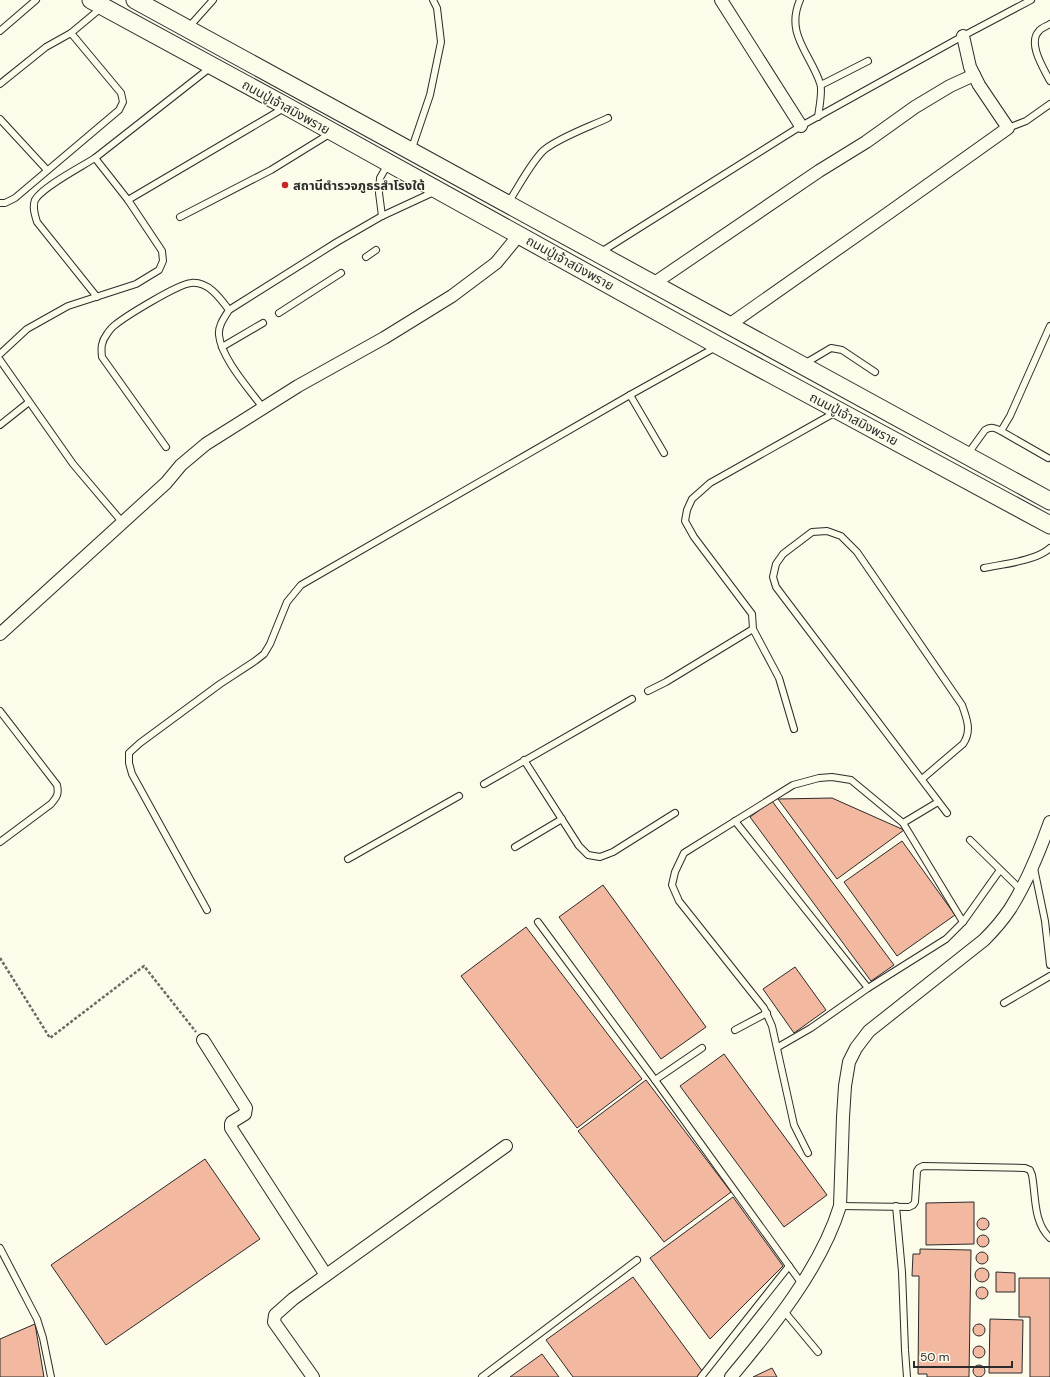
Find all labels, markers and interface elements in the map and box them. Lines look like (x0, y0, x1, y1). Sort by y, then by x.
street label: ถนนปู่เจ้าสมิงพราย (239, 76, 333, 138)
place label: สถานีตำรวจภูธรสำโรงใต้ (293, 177, 425, 194)
marker: สถานีตำรวจภูธรสำโรงใต้ (280, 180, 290, 190)
street label: ถนนปู่เจ้าสมิงพราย (523, 232, 617, 294)
street label: ถนนปู่เจ้าสมิงพราย (807, 388, 901, 450)
scale bar (914, 1343, 1012, 1369)
text: 50 m (920, 1349, 949, 1365)

